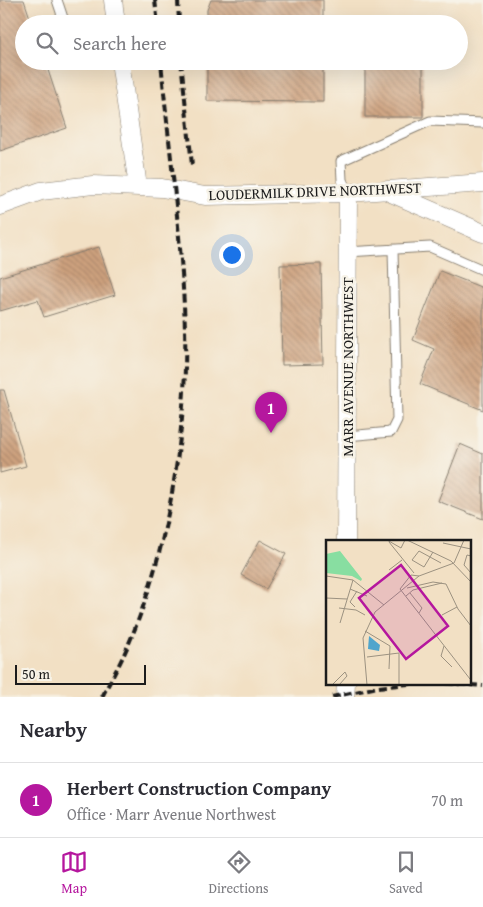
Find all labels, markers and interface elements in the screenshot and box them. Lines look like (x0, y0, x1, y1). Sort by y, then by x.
search box (15, 15, 468, 70)
icon: search (33, 29, 61, 57)
text: Search here (73, 29, 167, 57)
street label: LOUDERMILK DRIVE NORTHWEST (208, 177, 422, 205)
your location (219, 242, 245, 268)
street label: MARR AVENUE NORTHWEST (337, 277, 358, 457)
pin: 1 (255, 392, 287, 433)
inset map (326, 540, 470, 684)
scale bar (15, 662, 146, 685)
text: 50 m (22, 664, 50, 684)
text: Nearby (20, 714, 87, 745)
text: Herbert Construction Company (67, 774, 331, 802)
text: 1 (32, 788, 40, 812)
text: 70 m (431, 788, 463, 812)
text: Office · Marr Avenue Northwest (67, 802, 276, 826)
tab: Map (60, 848, 88, 898)
tab: Directions (208, 848, 269, 898)
tab: Saved (389, 848, 423, 898)

